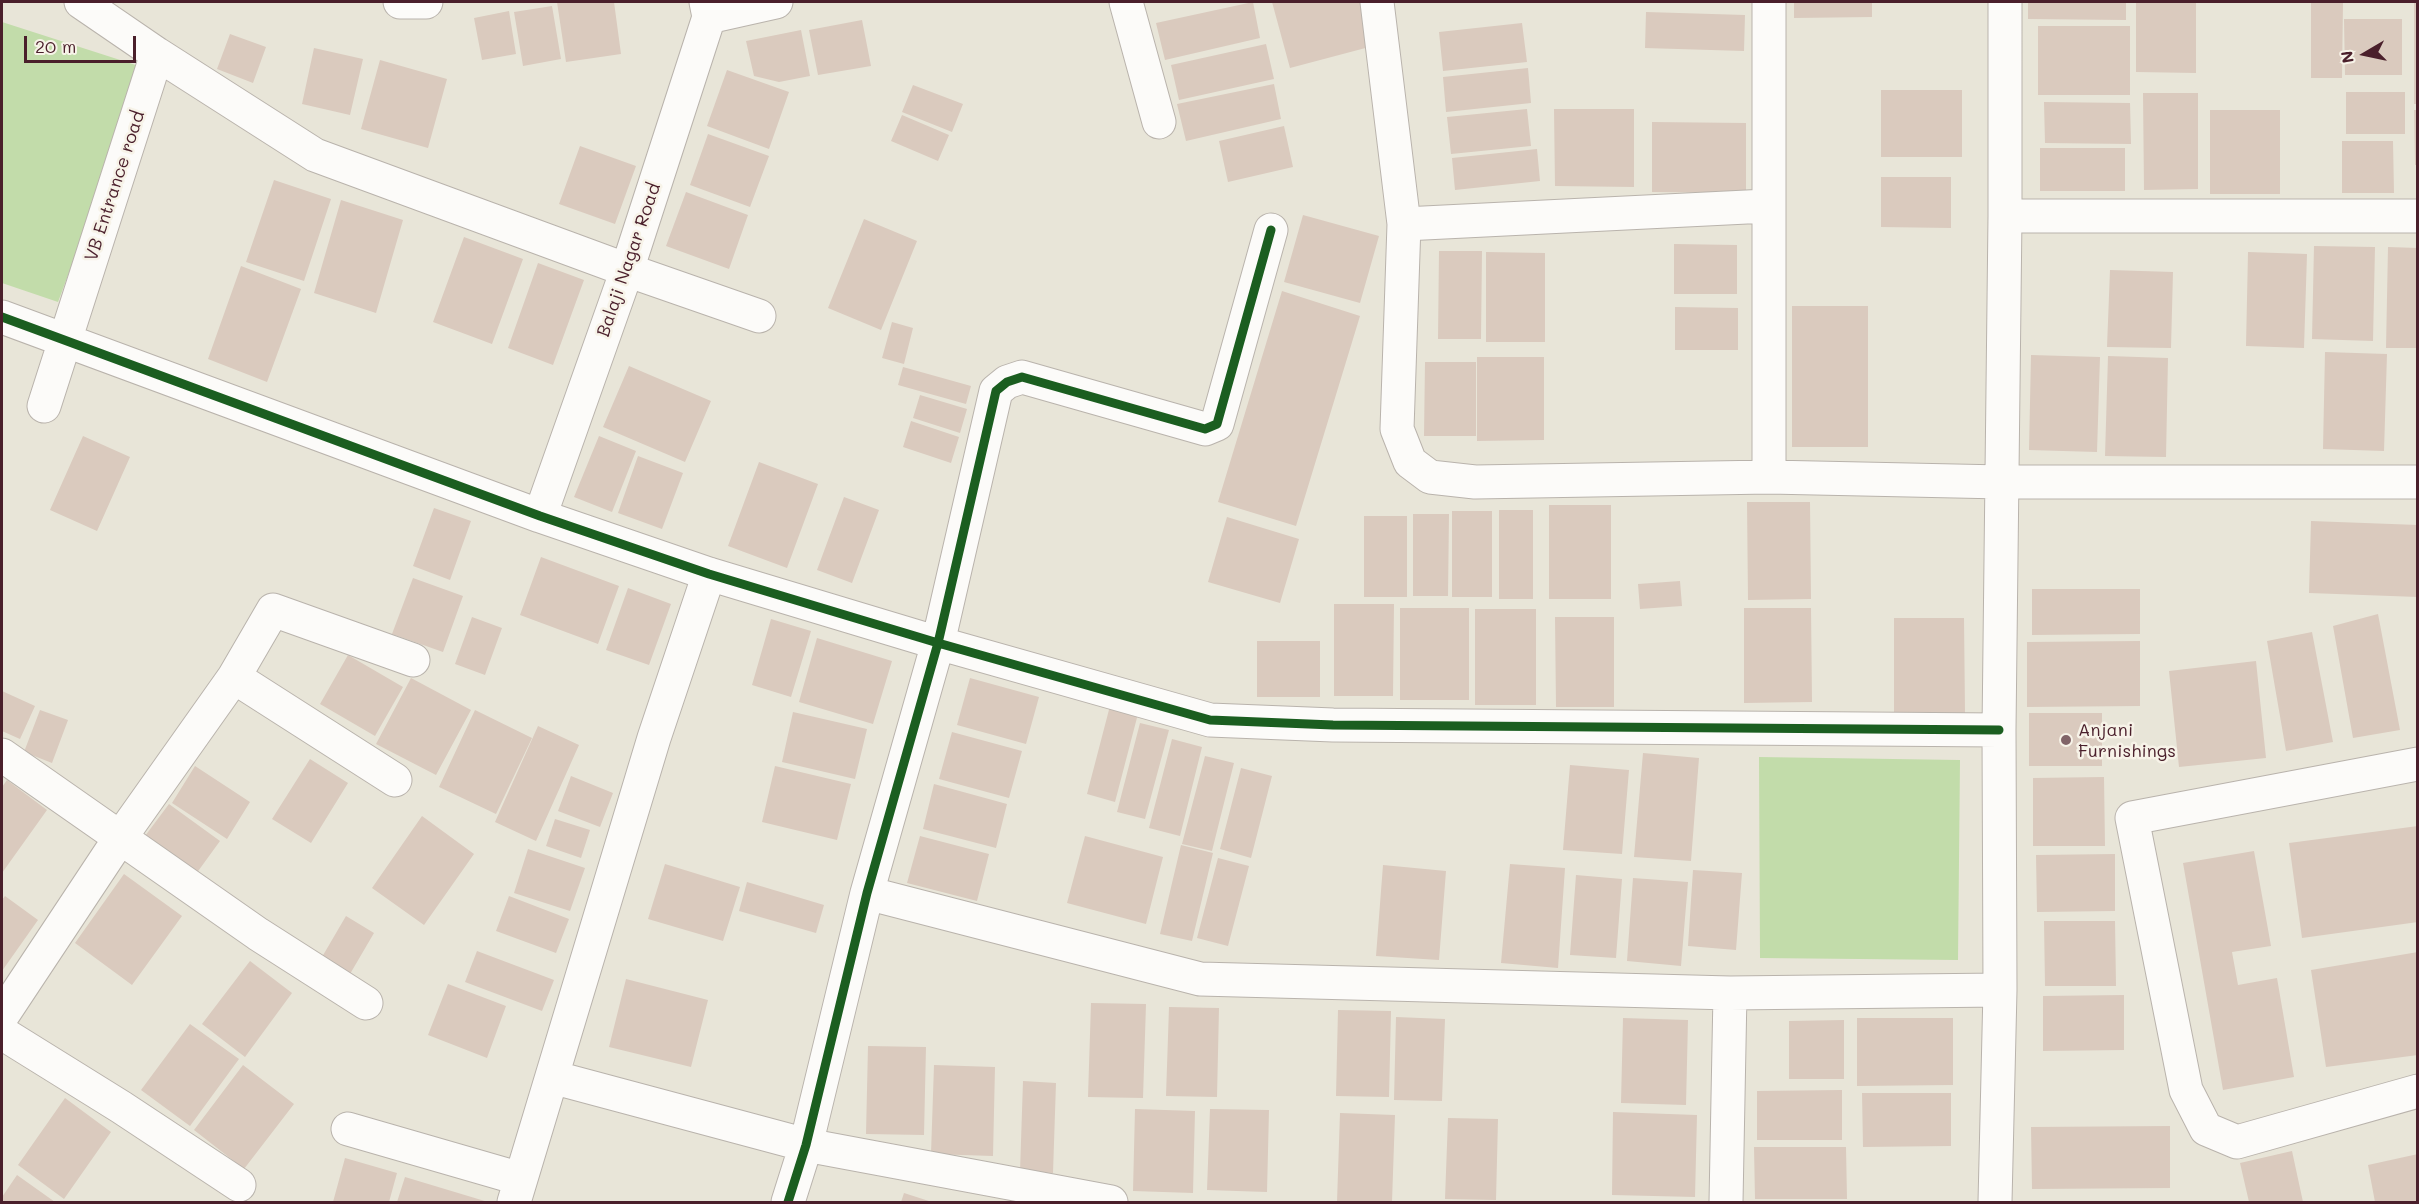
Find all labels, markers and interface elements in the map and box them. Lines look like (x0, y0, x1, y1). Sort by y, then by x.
scale bar (27, 24, 140, 62)
north arrow (2335, 24, 2395, 84)
text: 20 m (35, 34, 76, 58)
text: N (2335, 49, 2358, 65)
street label: VB Entrance road (81, 108, 149, 264)
street label: Balaji Nagar Road (593, 180, 665, 340)
place label: Anjani Furnishings (2078, 719, 2176, 762)
marker: Anjani Furnishings (2059, 733, 2073, 747)

